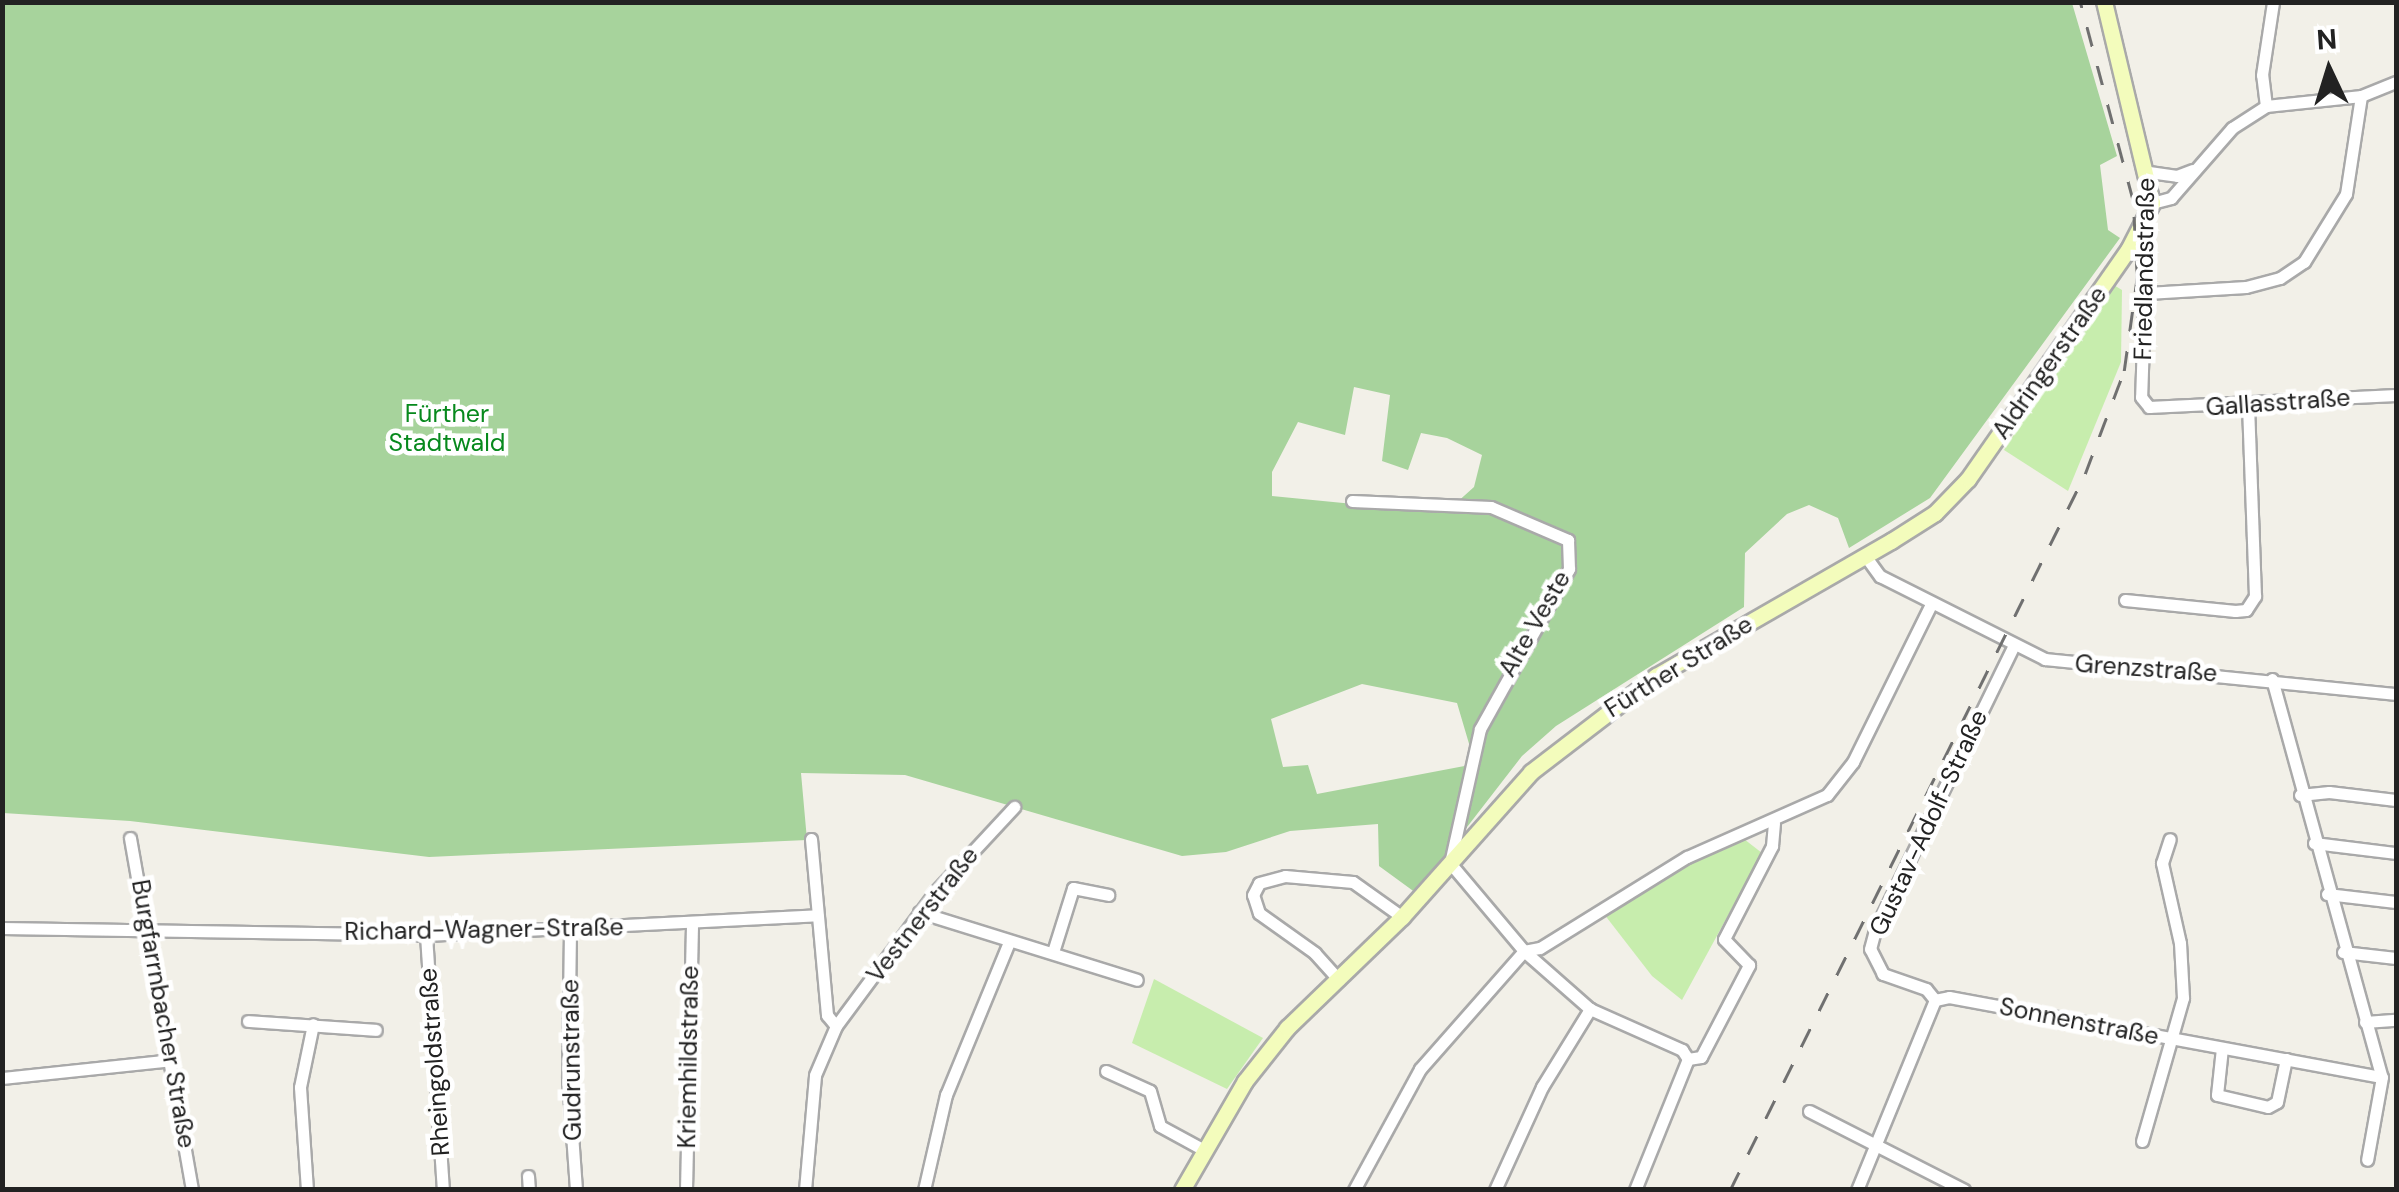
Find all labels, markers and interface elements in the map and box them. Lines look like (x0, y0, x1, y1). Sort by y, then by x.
north arrow (2279, 20, 2379, 120)
text: N (2315, 20, 2338, 59)
street label: Friedlandstraße (2128, 177, 2162, 361)
street label: Aldringerstraße (1986, 281, 2114, 445)
street label: Gallasstraße (2205, 383, 2351, 423)
park label: Fürther Stadtwald (389, 400, 505, 459)
street label: Alte Veste (1493, 566, 1577, 682)
street label: Fürther Straße (1599, 610, 1759, 724)
street label: Grenzstraße (2074, 649, 2218, 689)
street label: Gustav-Adolf-Straße (1863, 705, 1995, 941)
street label: Vestnerstraße (861, 841, 985, 989)
street label: Burgfarrnbacher Straße (125, 877, 201, 1151)
street label: Richard-Wagner-Straße (344, 913, 624, 947)
street label: Kriemhildstraße (672, 965, 706, 1149)
street label: Rheingoldstraße (413, 967, 457, 1157)
street label: Gudrunstraße (556, 979, 588, 1141)
street label: Sonnenstraße (1997, 992, 2161, 1052)

